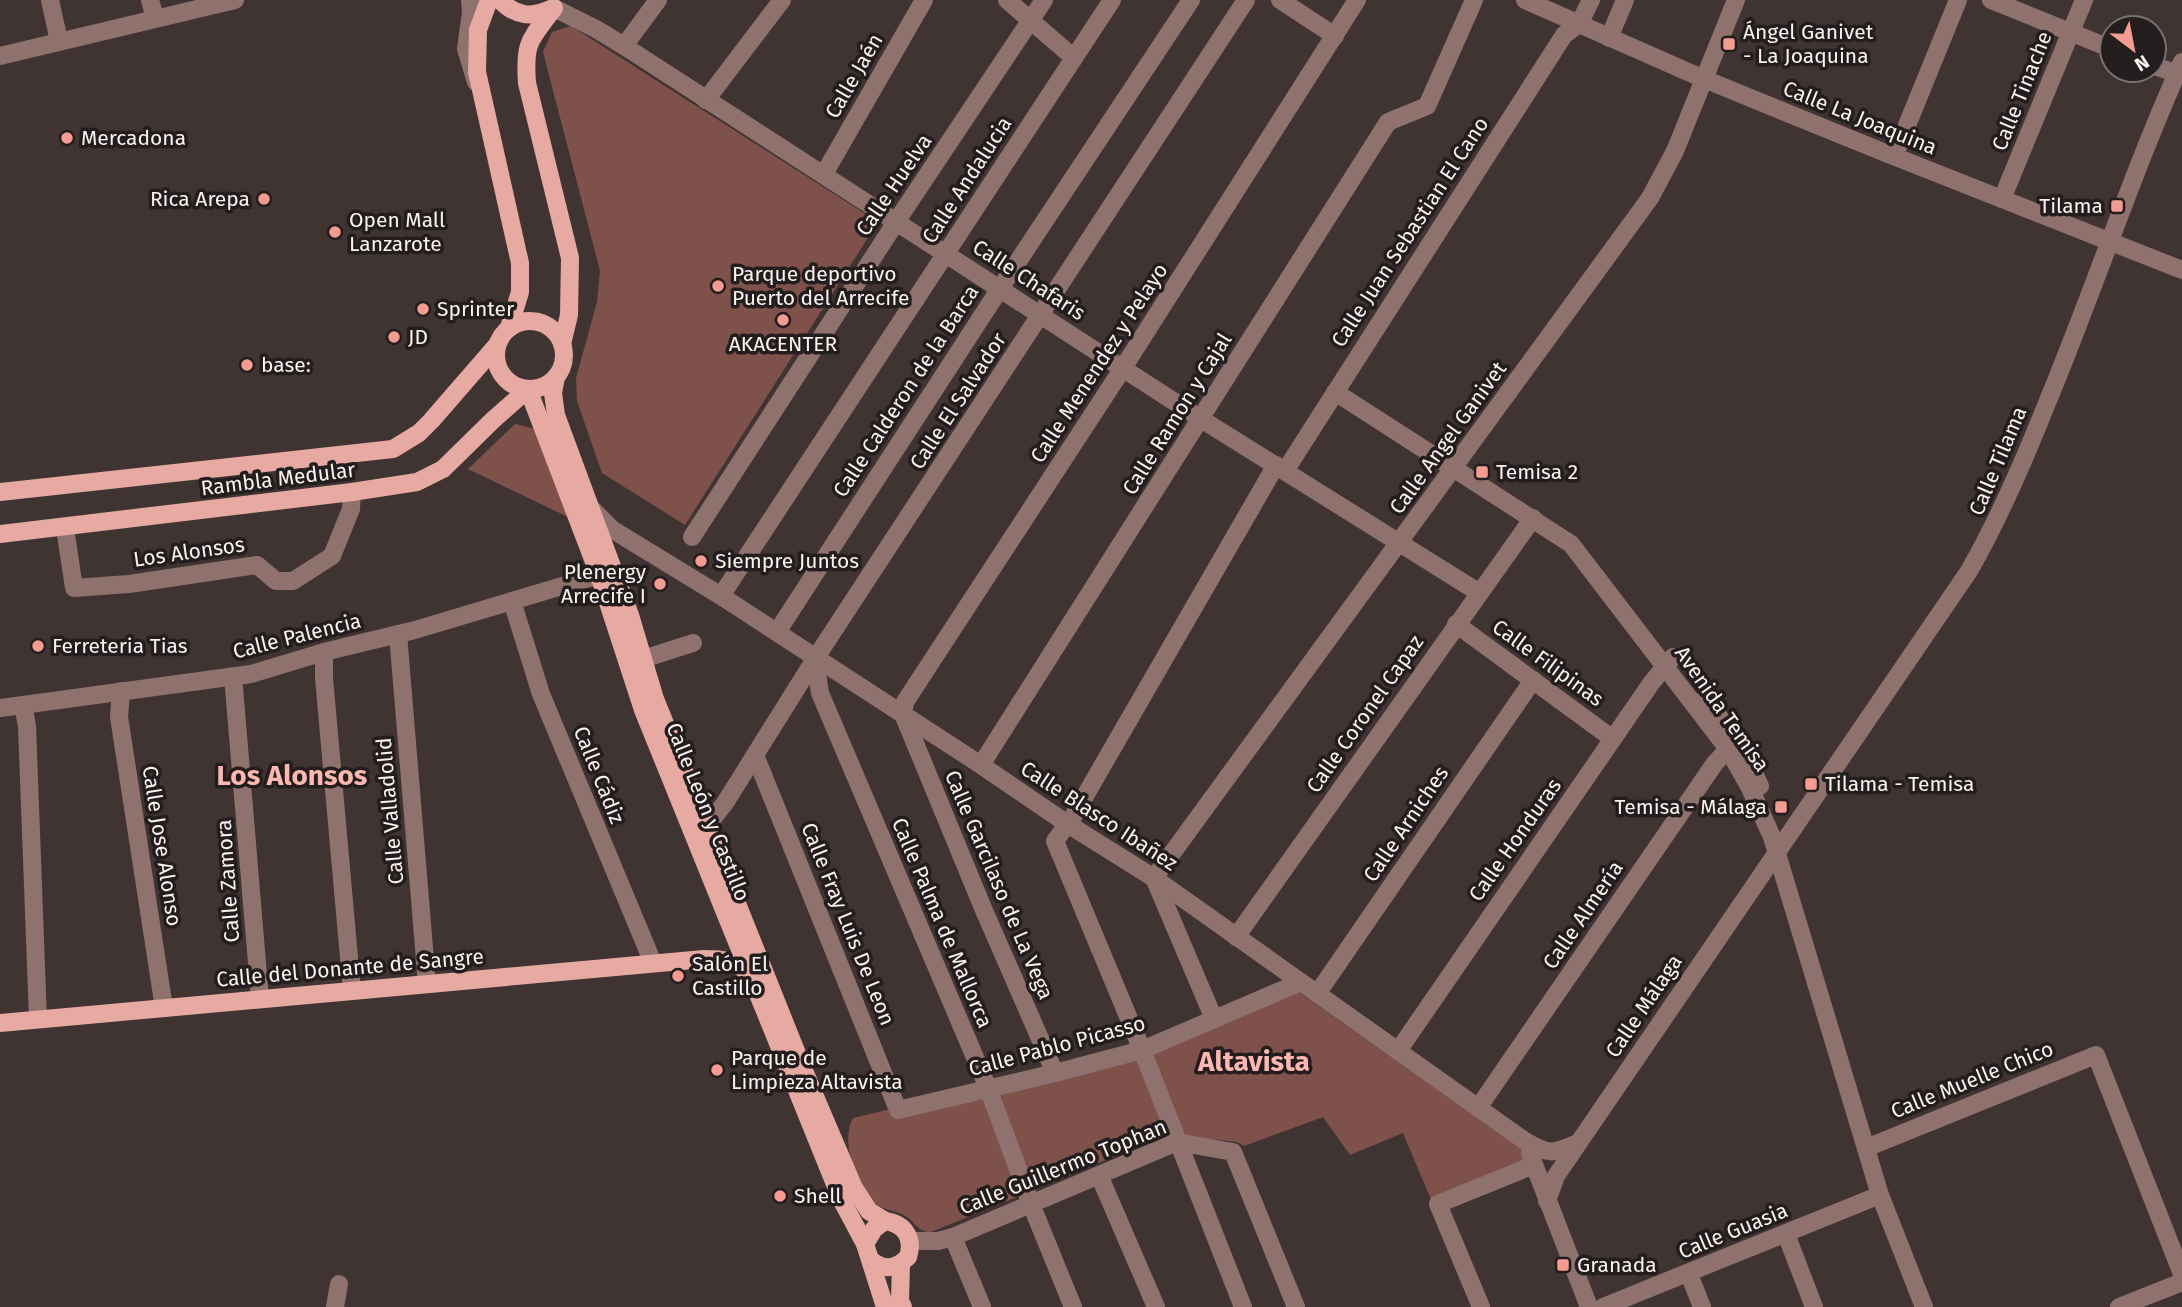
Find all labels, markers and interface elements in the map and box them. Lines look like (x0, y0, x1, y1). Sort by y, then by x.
north arrow (2098, 14, 2168, 84)
place label: Ángel Ganivet - La Joaquina (1743, 19, 1874, 69)
street label: Calle Tinache (1986, 28, 2058, 154)
street label: Calle Jaén (819, 29, 889, 123)
marker: Ángel Ganivet - La Joaquina (1721, 36, 1737, 52)
text: N (2130, 50, 2153, 76)
street label: Calle La Joaquina (1779, 75, 1941, 161)
street label: Calle Andalucia (916, 112, 1018, 248)
street label: Calle Juan Sebastian El Cano (1326, 112, 1494, 352)
place label: Mercadona (81, 125, 186, 151)
street label: Calle Huelva (850, 129, 938, 241)
marker: Mercadona (59, 130, 75, 146)
place label: Rica Arepa (150, 186, 250, 212)
marker: Rica Arepa (256, 191, 272, 207)
place label: Tilama (2039, 193, 2103, 219)
marker: Tilama (2109, 198, 2125, 214)
place label: Open Mall Lanzarote (349, 207, 445, 257)
marker: Open Mall Lanzarote (327, 224, 343, 240)
street label: Calle Chafaris (968, 234, 1090, 326)
street label: Calle Menendez y Pelayo (1025, 258, 1173, 468)
place label: Parque deportivo Puerto del Arrecife (732, 261, 910, 311)
marker: Parque deportivo Puerto del Arrecife (710, 278, 726, 294)
street label: Calle Calderon de la Barca (828, 280, 984, 502)
place label: Sprinter (437, 296, 514, 322)
marker: Sprinter (415, 301, 431, 317)
marker: AKACENTER (775, 312, 791, 328)
place label: JD (408, 324, 428, 350)
street label: Calle El Salvador (904, 328, 1012, 474)
street label: Calle Ramon y Cajal (1117, 328, 1237, 500)
marker: JD (386, 329, 402, 345)
place label: AKACENTER (729, 331, 837, 357)
place label: base: (261, 352, 311, 378)
street label: Calle Angel Ganivet (1384, 356, 1512, 519)
marker: base: (239, 357, 255, 373)
street label: Calle Tilama (1963, 403, 2033, 519)
street label: Rambla Medular (199, 457, 357, 501)
place label: Temisa 2 (1496, 459, 1578, 485)
marker: Temisa 2 (1474, 464, 1490, 480)
street label: Los Alonsos (132, 531, 246, 573)
place label: Siempre Juntos (715, 548, 859, 574)
marker: Siempre Juntos (693, 553, 709, 569)
place label: Plenergy Arrecife I (561, 559, 647, 609)
marker: Plenergy Arrecife I (652, 576, 668, 592)
street label: Calle Palencia (230, 607, 364, 665)
street label: Calle Filipinas (1487, 614, 1609, 712)
street label: Calle Coronel Capaz (1301, 630, 1429, 798)
place label: Ferreteria Tias (52, 633, 188, 659)
marker: Ferreteria Tias (30, 638, 46, 654)
street label: Avenida Temisa (1669, 641, 1775, 777)
street label: Calle León y Castillo (660, 719, 756, 905)
street label: Calle Cádiz (568, 723, 630, 827)
street label: Calle Valladolid (371, 737, 409, 885)
street label: Calle Blasco Ibañez (1016, 756, 1182, 876)
district label: Los Alonsos (217, 759, 367, 792)
street label: Calle Arniches (1358, 761, 1454, 887)
street label: Calle Jose Alonso (136, 764, 188, 928)
street label: Calle Garcilaso de La Vega (939, 767, 1059, 1003)
place label: Tilama - Temisa (1825, 771, 1974, 797)
street label: Calle Honduras (1463, 773, 1567, 906)
marker: Tilama - Temisa (1803, 776, 1819, 792)
place label: Temisa - Málaga (1615, 794, 1767, 820)
marker: Temisa - Málaga (1773, 799, 1789, 815)
street label: Calle Palma de Mallorca (886, 814, 998, 1032)
street label: Calle Zamora (211, 819, 245, 943)
street label: Calle Fray Luis De Leon (795, 819, 901, 1029)
street label: Calle Almería (1537, 856, 1629, 974)
street label: Calle del Donante de Sangre (215, 943, 485, 993)
street label: Calle Málaga (1600, 950, 1688, 1062)
place label: Salón El Castillo (692, 951, 768, 1001)
marker: Salón El Castillo (670, 968, 686, 984)
street label: Calle Pablo Picasso (966, 1010, 1148, 1082)
street label: Calle Muelle Chico (1887, 1036, 2057, 1124)
place label: Parque de Limpieza Altavista (731, 1045, 903, 1095)
district label: Altavista (1197, 1045, 1310, 1078)
marker: Parque de Limpieza Altavista (709, 1062, 725, 1078)
street label: Calle Guillermo Tophan (955, 1113, 1171, 1221)
place label: Shell (794, 1183, 842, 1209)
marker: Shell (772, 1188, 788, 1204)
street label: Calle Guasia (1674, 1197, 1792, 1265)
place label: Granada (1577, 1252, 1657, 1278)
marker: Granada (1555, 1257, 1571, 1273)

